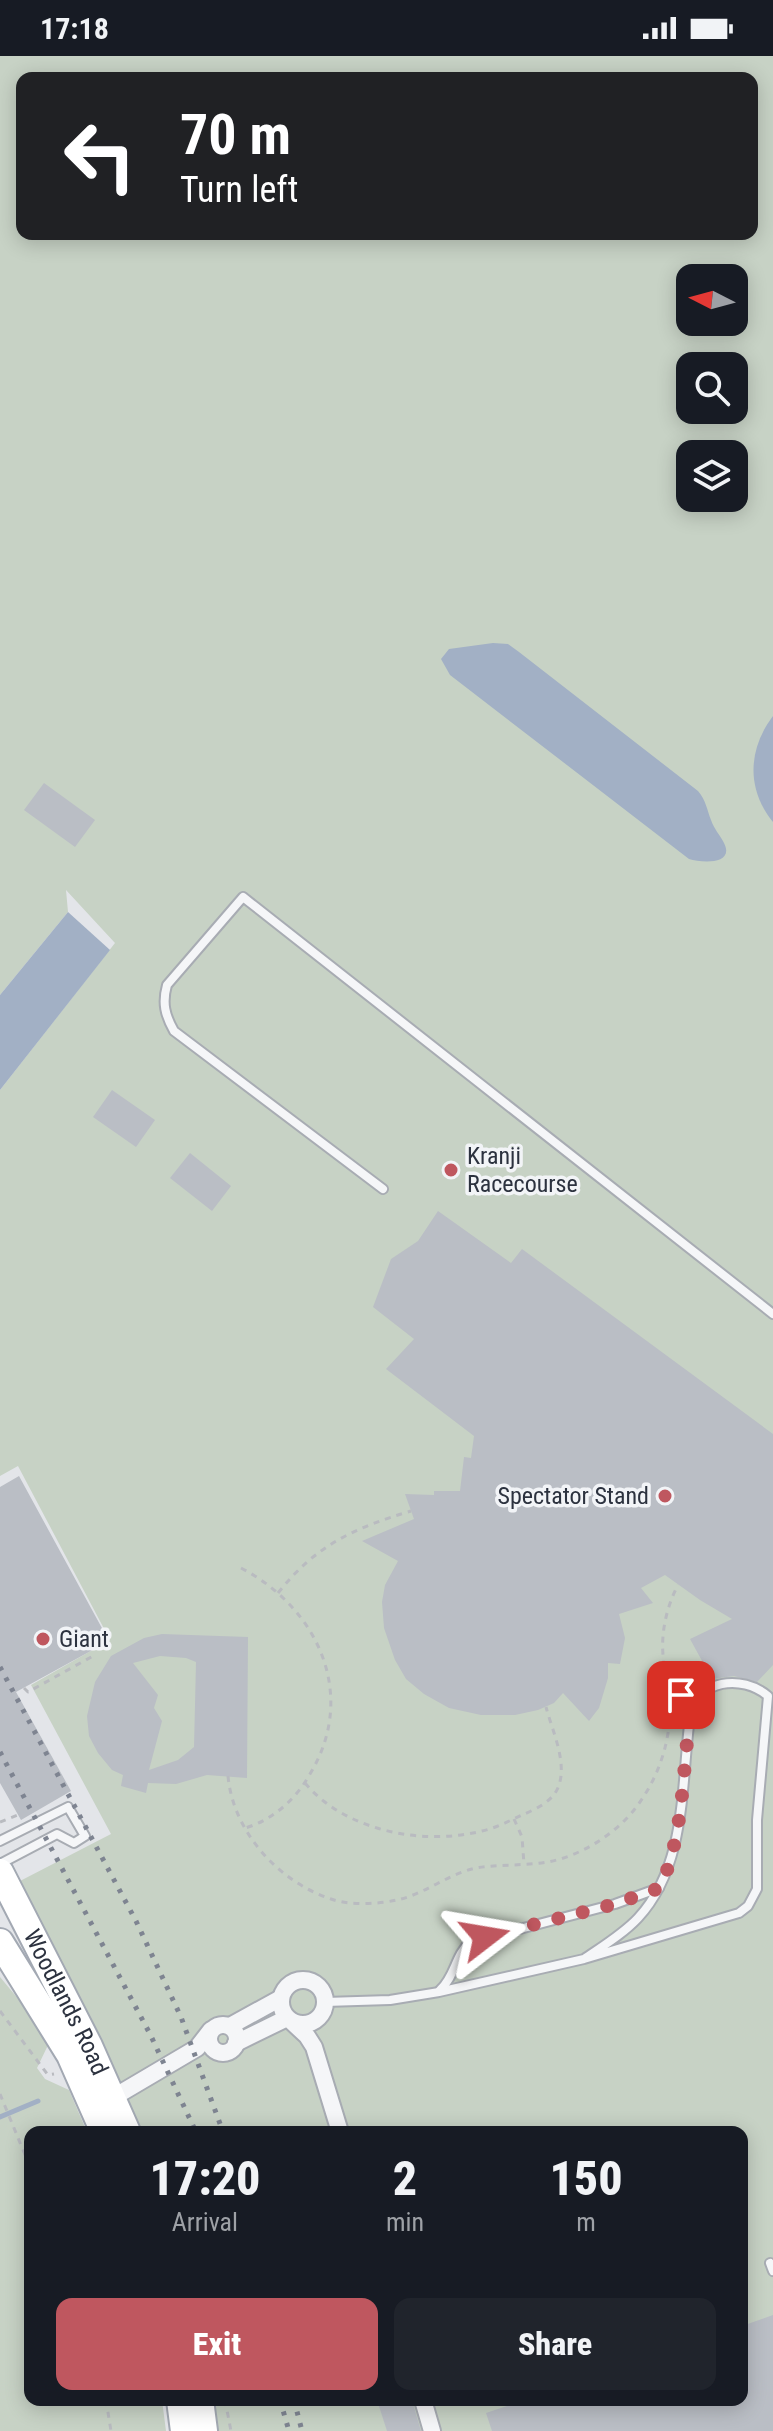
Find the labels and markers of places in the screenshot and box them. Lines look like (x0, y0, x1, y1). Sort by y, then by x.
place label: Kranji Racecourse (467, 1142, 578, 1198)
marker: Kranji Racecourse (442, 1161, 460, 1179)
place label: Spectator Stand (497, 1482, 649, 1510)
marker: Spectator Stand (656, 1487, 674, 1505)
place label: Giant (59, 1625, 109, 1653)
marker: Giant (34, 1630, 52, 1648)
pin (647, 1661, 715, 1729)

